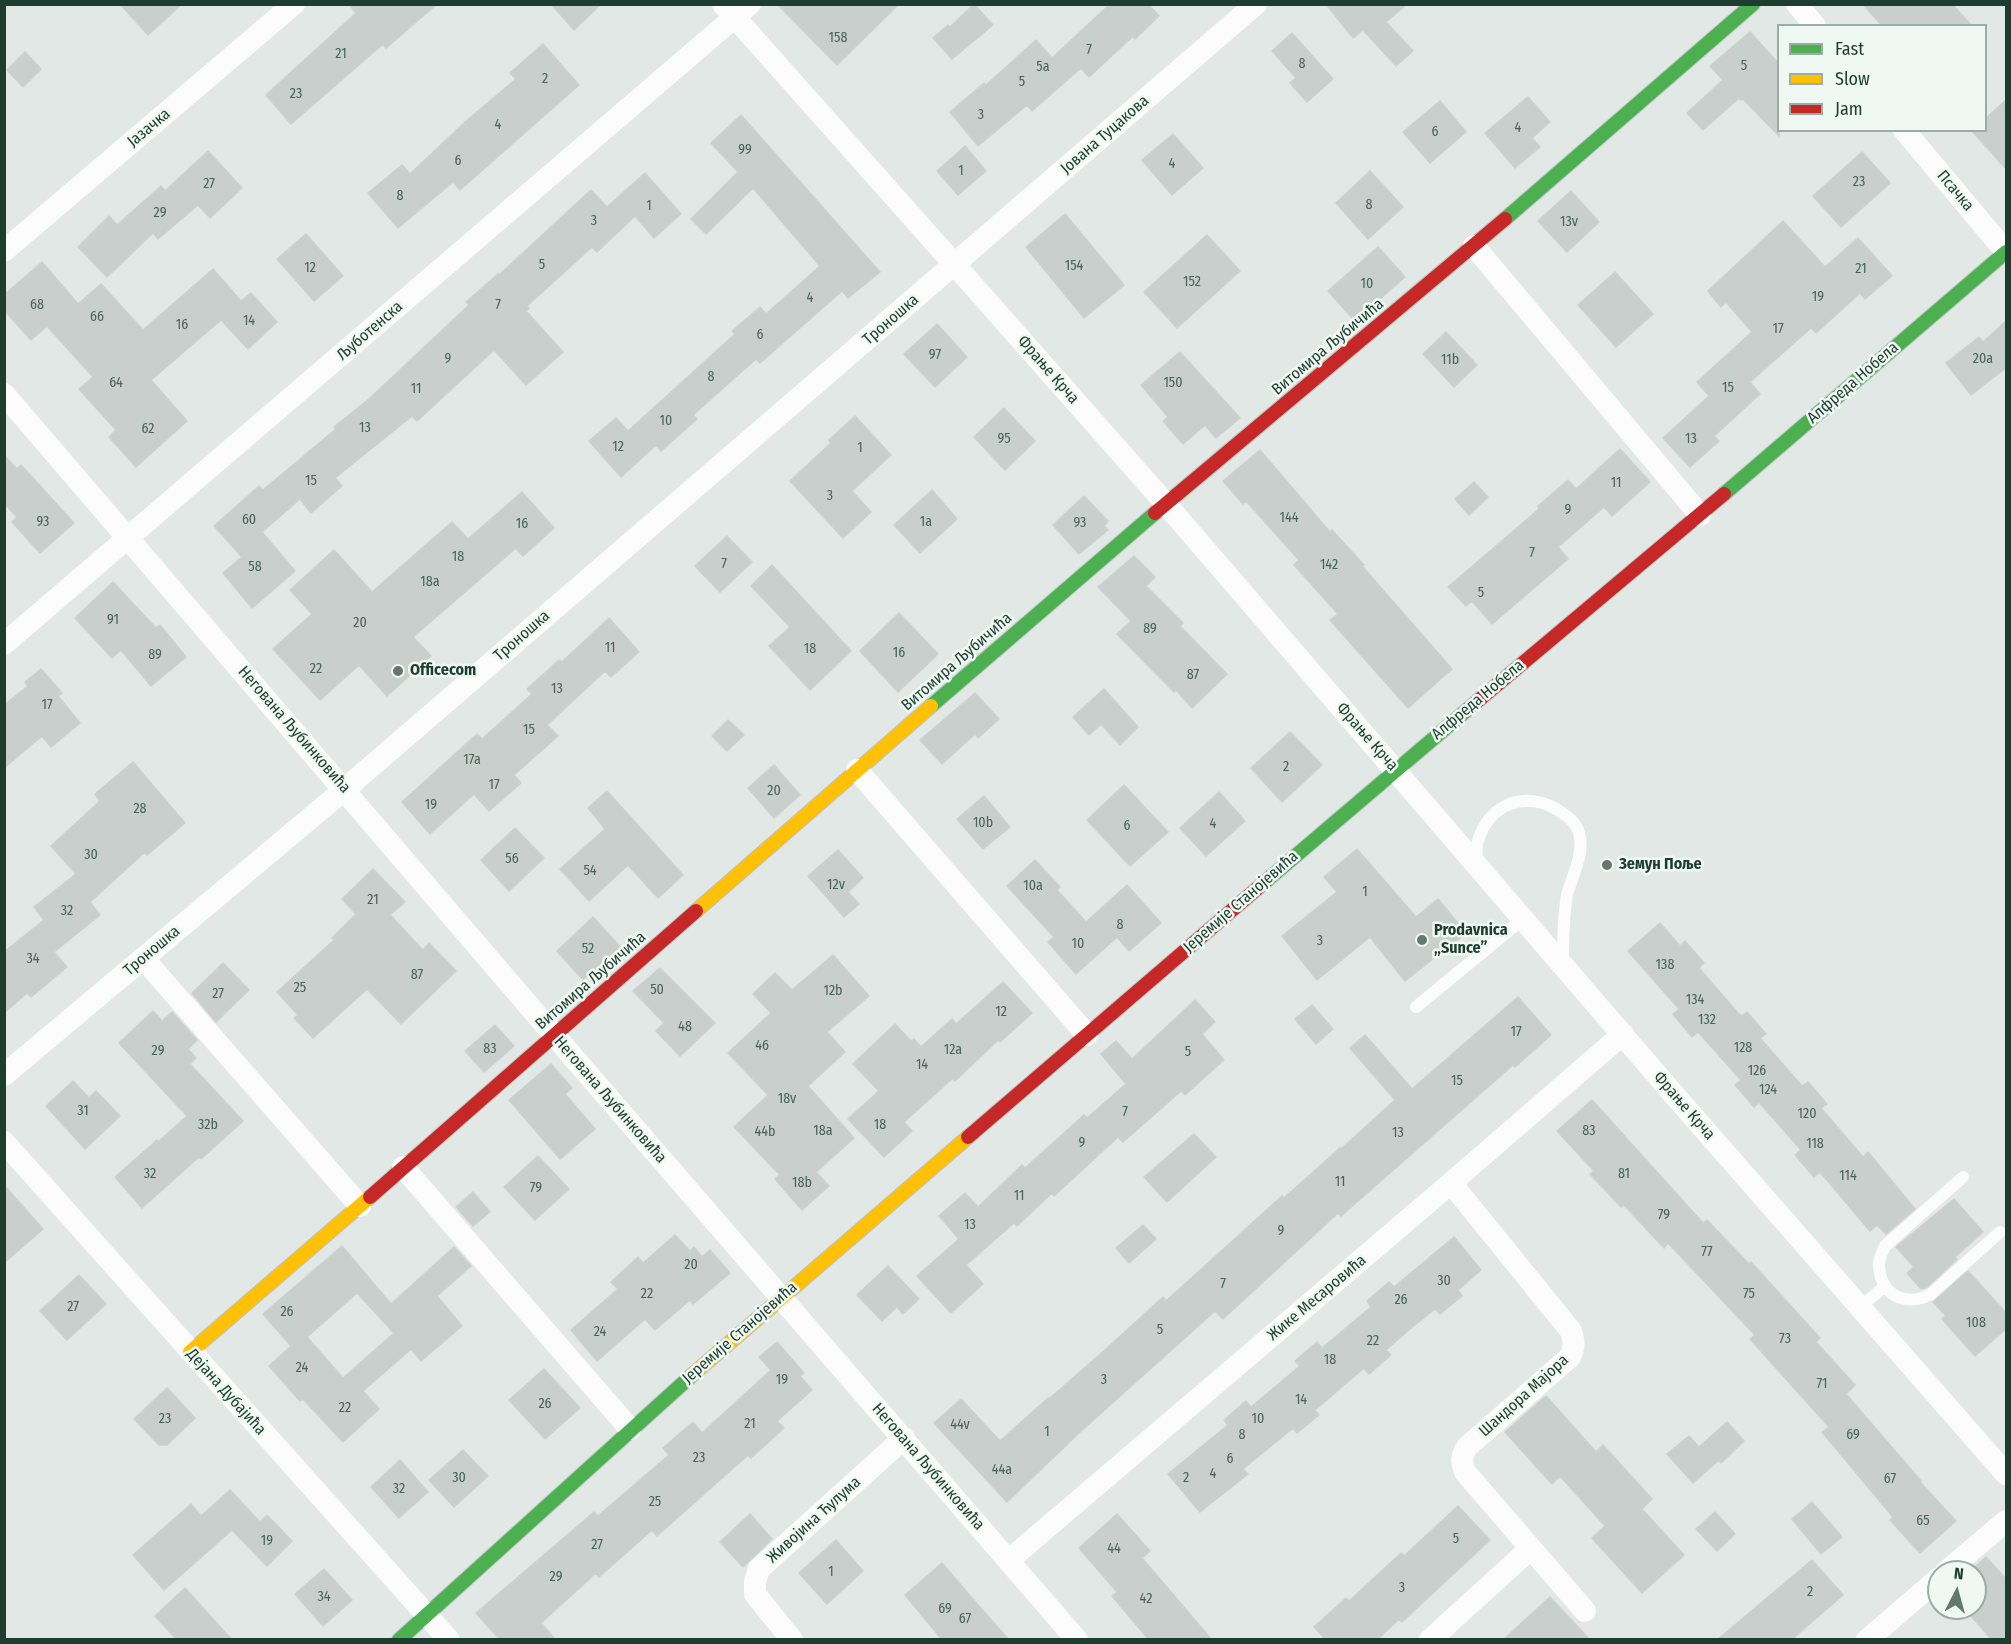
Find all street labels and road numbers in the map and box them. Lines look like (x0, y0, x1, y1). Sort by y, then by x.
street label: Јована Туцакова (1057, 92, 1153, 178)
street label: Јазачка (124, 105, 174, 151)
street label: Псачка (1932, 167, 1978, 215)
street label: Троношка (859, 291, 923, 349)
street label: Витомира Љубичића (1268, 295, 1388, 399)
street label: Љуботенска (333, 297, 407, 365)
street label: Фрање Крча (1013, 332, 1083, 408)
street label: Алфреда Нобела (1803, 338, 1903, 428)
street label: Троношка (490, 607, 554, 665)
street label: Витомира Љубичића (898, 609, 1016, 715)
street label: Алфреда Нобела (1428, 656, 1528, 744)
street label: Негована Љубинковића (234, 663, 354, 797)
street label: Фрање Крча (1332, 699, 1402, 775)
street label: Јеремије Станојевића (1180, 847, 1302, 957)
street label: Троношка (120, 922, 184, 980)
street label: Витомира Љубичића (532, 928, 650, 1034)
street label: Негована Љубинковића (550, 1033, 670, 1167)
street label: Фрање Крча (1649, 1068, 1719, 1144)
street label: Жике Месаровића (1264, 1251, 1370, 1345)
street label: Јеремије Станојевића (679, 1278, 801, 1388)
street label: Дејана Дубајића (182, 1345, 270, 1439)
street label: Шандора Мајора (1475, 1351, 1573, 1441)
street label: Негована Љубинковића (868, 1400, 988, 1534)
street label: Живојина Ћулума (763, 1473, 865, 1567)

